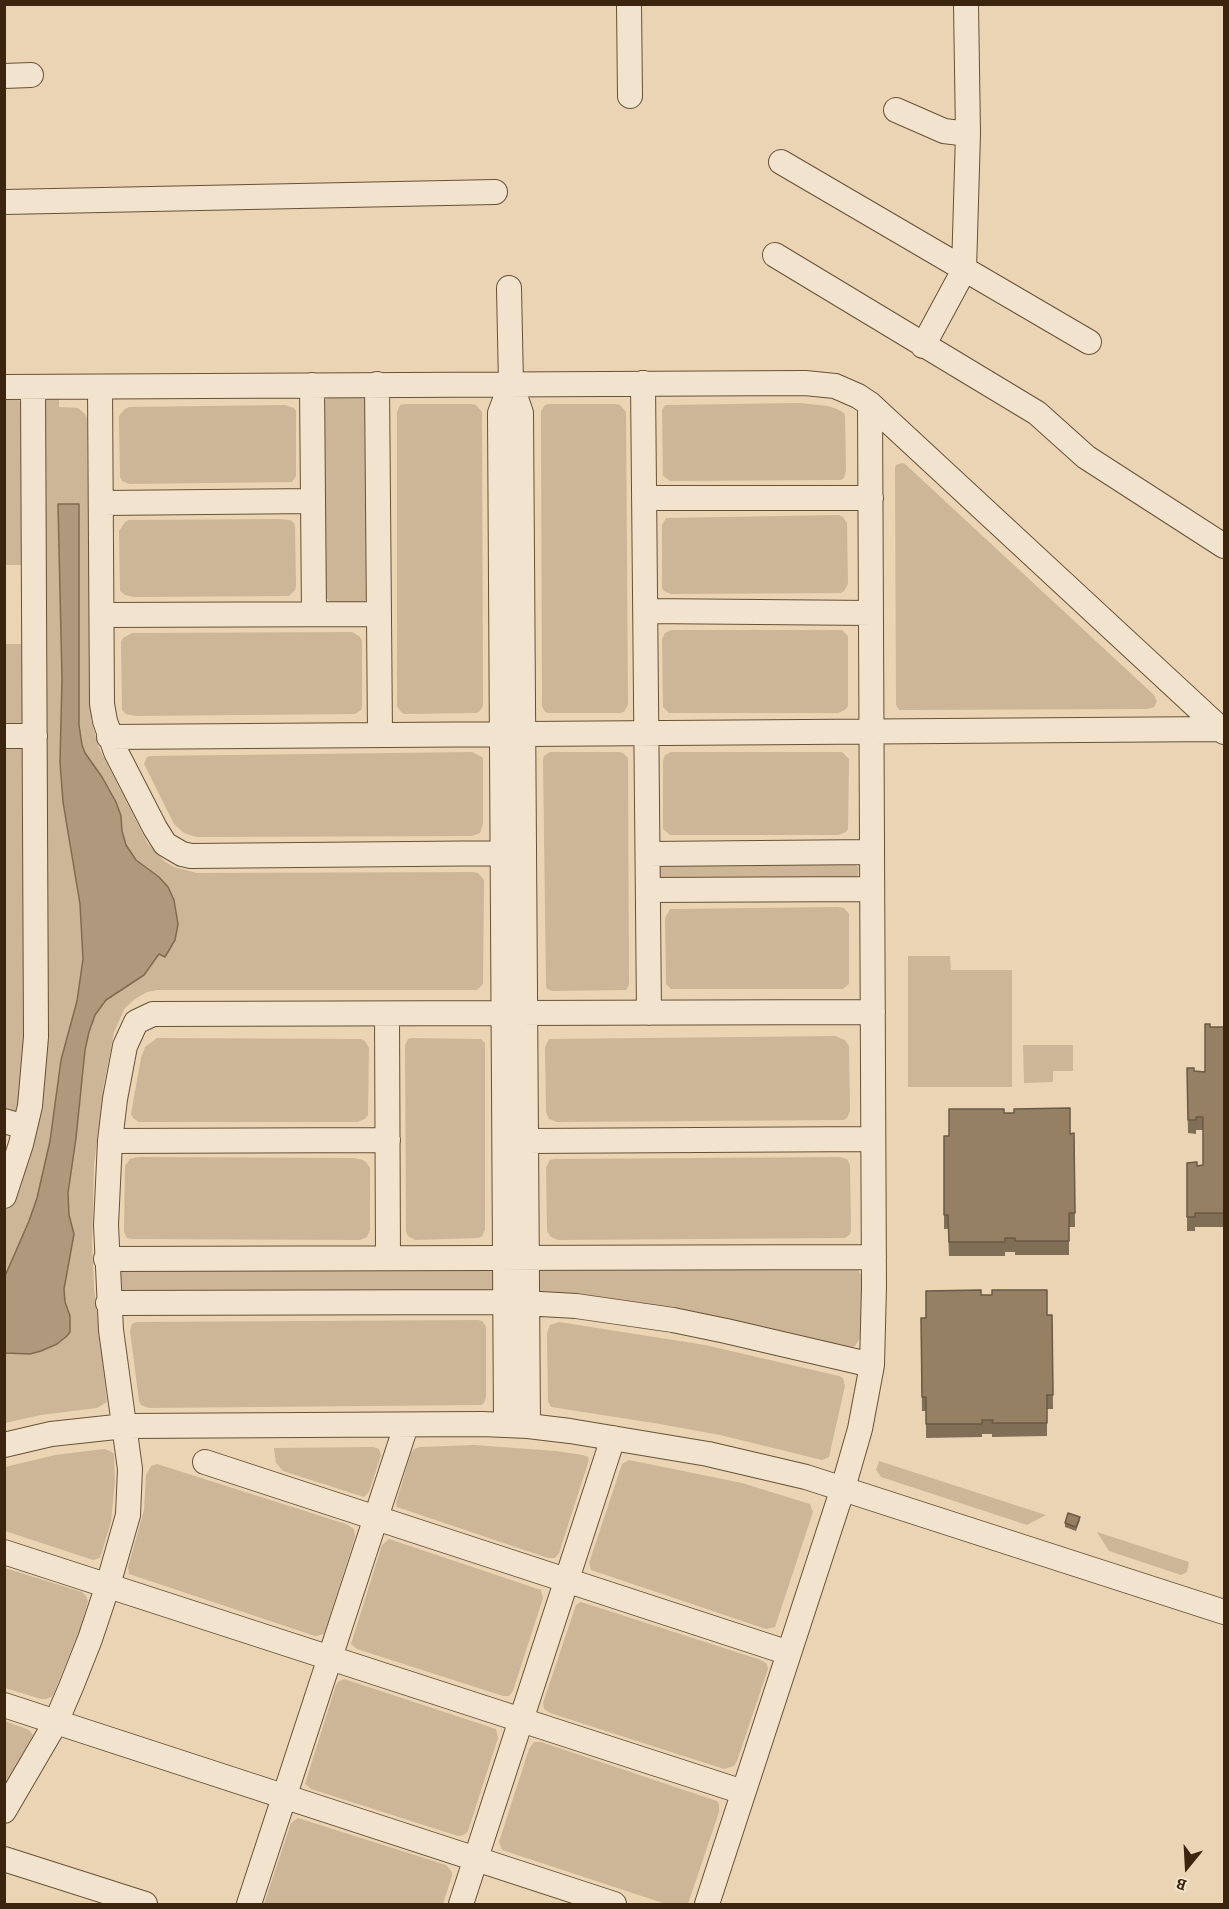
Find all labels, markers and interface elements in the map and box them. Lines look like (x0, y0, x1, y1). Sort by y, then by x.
north arrow (1157, 1837, 1217, 1897)
text: B (1173, 1872, 1190, 1896)

